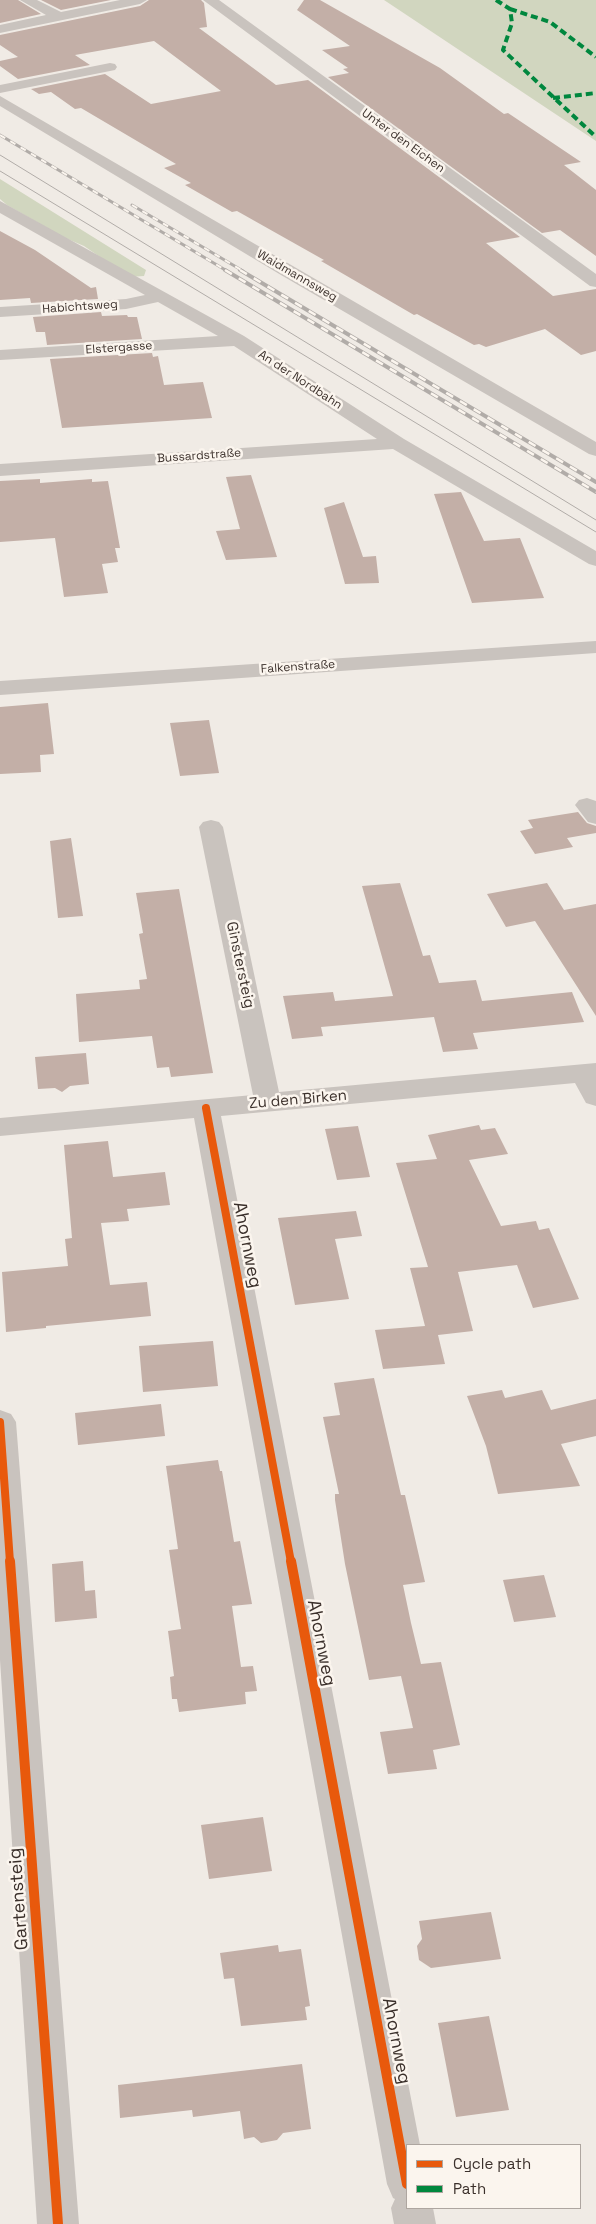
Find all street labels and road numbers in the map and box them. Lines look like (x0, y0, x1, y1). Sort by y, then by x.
street label: Unter den Eichen (359, 106, 447, 176)
street label: Waidmannsweg (254, 247, 340, 305)
street label: Habichtsweg (42, 297, 118, 317)
street label: Elstergasse (85, 338, 153, 358)
street label: An der Nordbahn (255, 347, 345, 413)
street label: Bussardstraße (156, 446, 242, 466)
street label: Falkenstraße (260, 657, 336, 677)
street label: Ginstersteig (222, 920, 258, 1010)
street label: Zu den Birken (248, 1087, 348, 1113)
street label: Ahornweg (228, 1200, 266, 1290)
street label: Ahornweg (302, 1598, 340, 1688)
street label: Gartensteig (5, 1847, 33, 1951)
street label: Ahornweg (377, 1996, 415, 2086)

